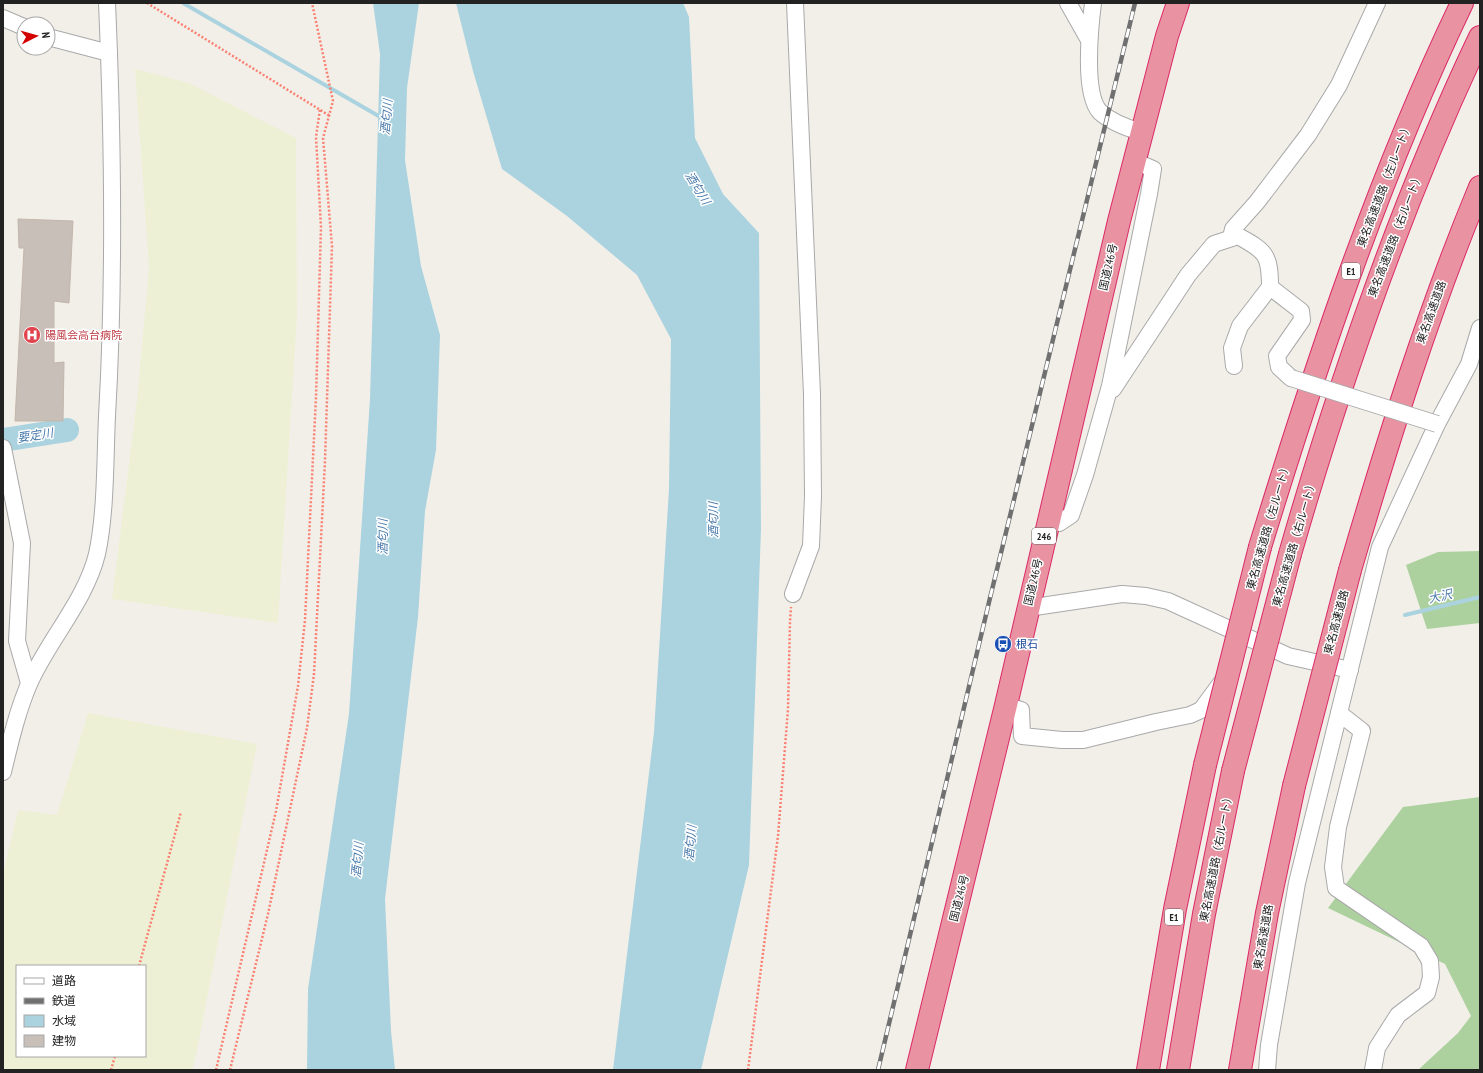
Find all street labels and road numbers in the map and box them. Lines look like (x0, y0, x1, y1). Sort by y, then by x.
street label: 東名高速道路（左ルート） (1354, 121, 1414, 249)
street label: 東名高速道路（右ルート） (1365, 171, 1425, 299)
street label: 国道246号 (1096, 242, 1120, 292)
road number: E1 (1342, 263, 1360, 279)
street label: 東名高速道路 (1413, 279, 1449, 345)
street label: 東名高速道路（左ルート） (1243, 461, 1293, 591)
street label: 東名高速道路（右ルート） (1269, 478, 1319, 608)
road number: 246 (1032, 528, 1056, 544)
street label: 国道246号 (1021, 557, 1045, 607)
street label: 東名高速道路 (1321, 588, 1351, 656)
street label: 東名高速道路（右ルート） (1197, 791, 1235, 923)
street label: 国道246号 (946, 873, 972, 923)
street label: 東名高速道路 (1250, 903, 1276, 971)
road number: E1 (1165, 909, 1183, 925)

